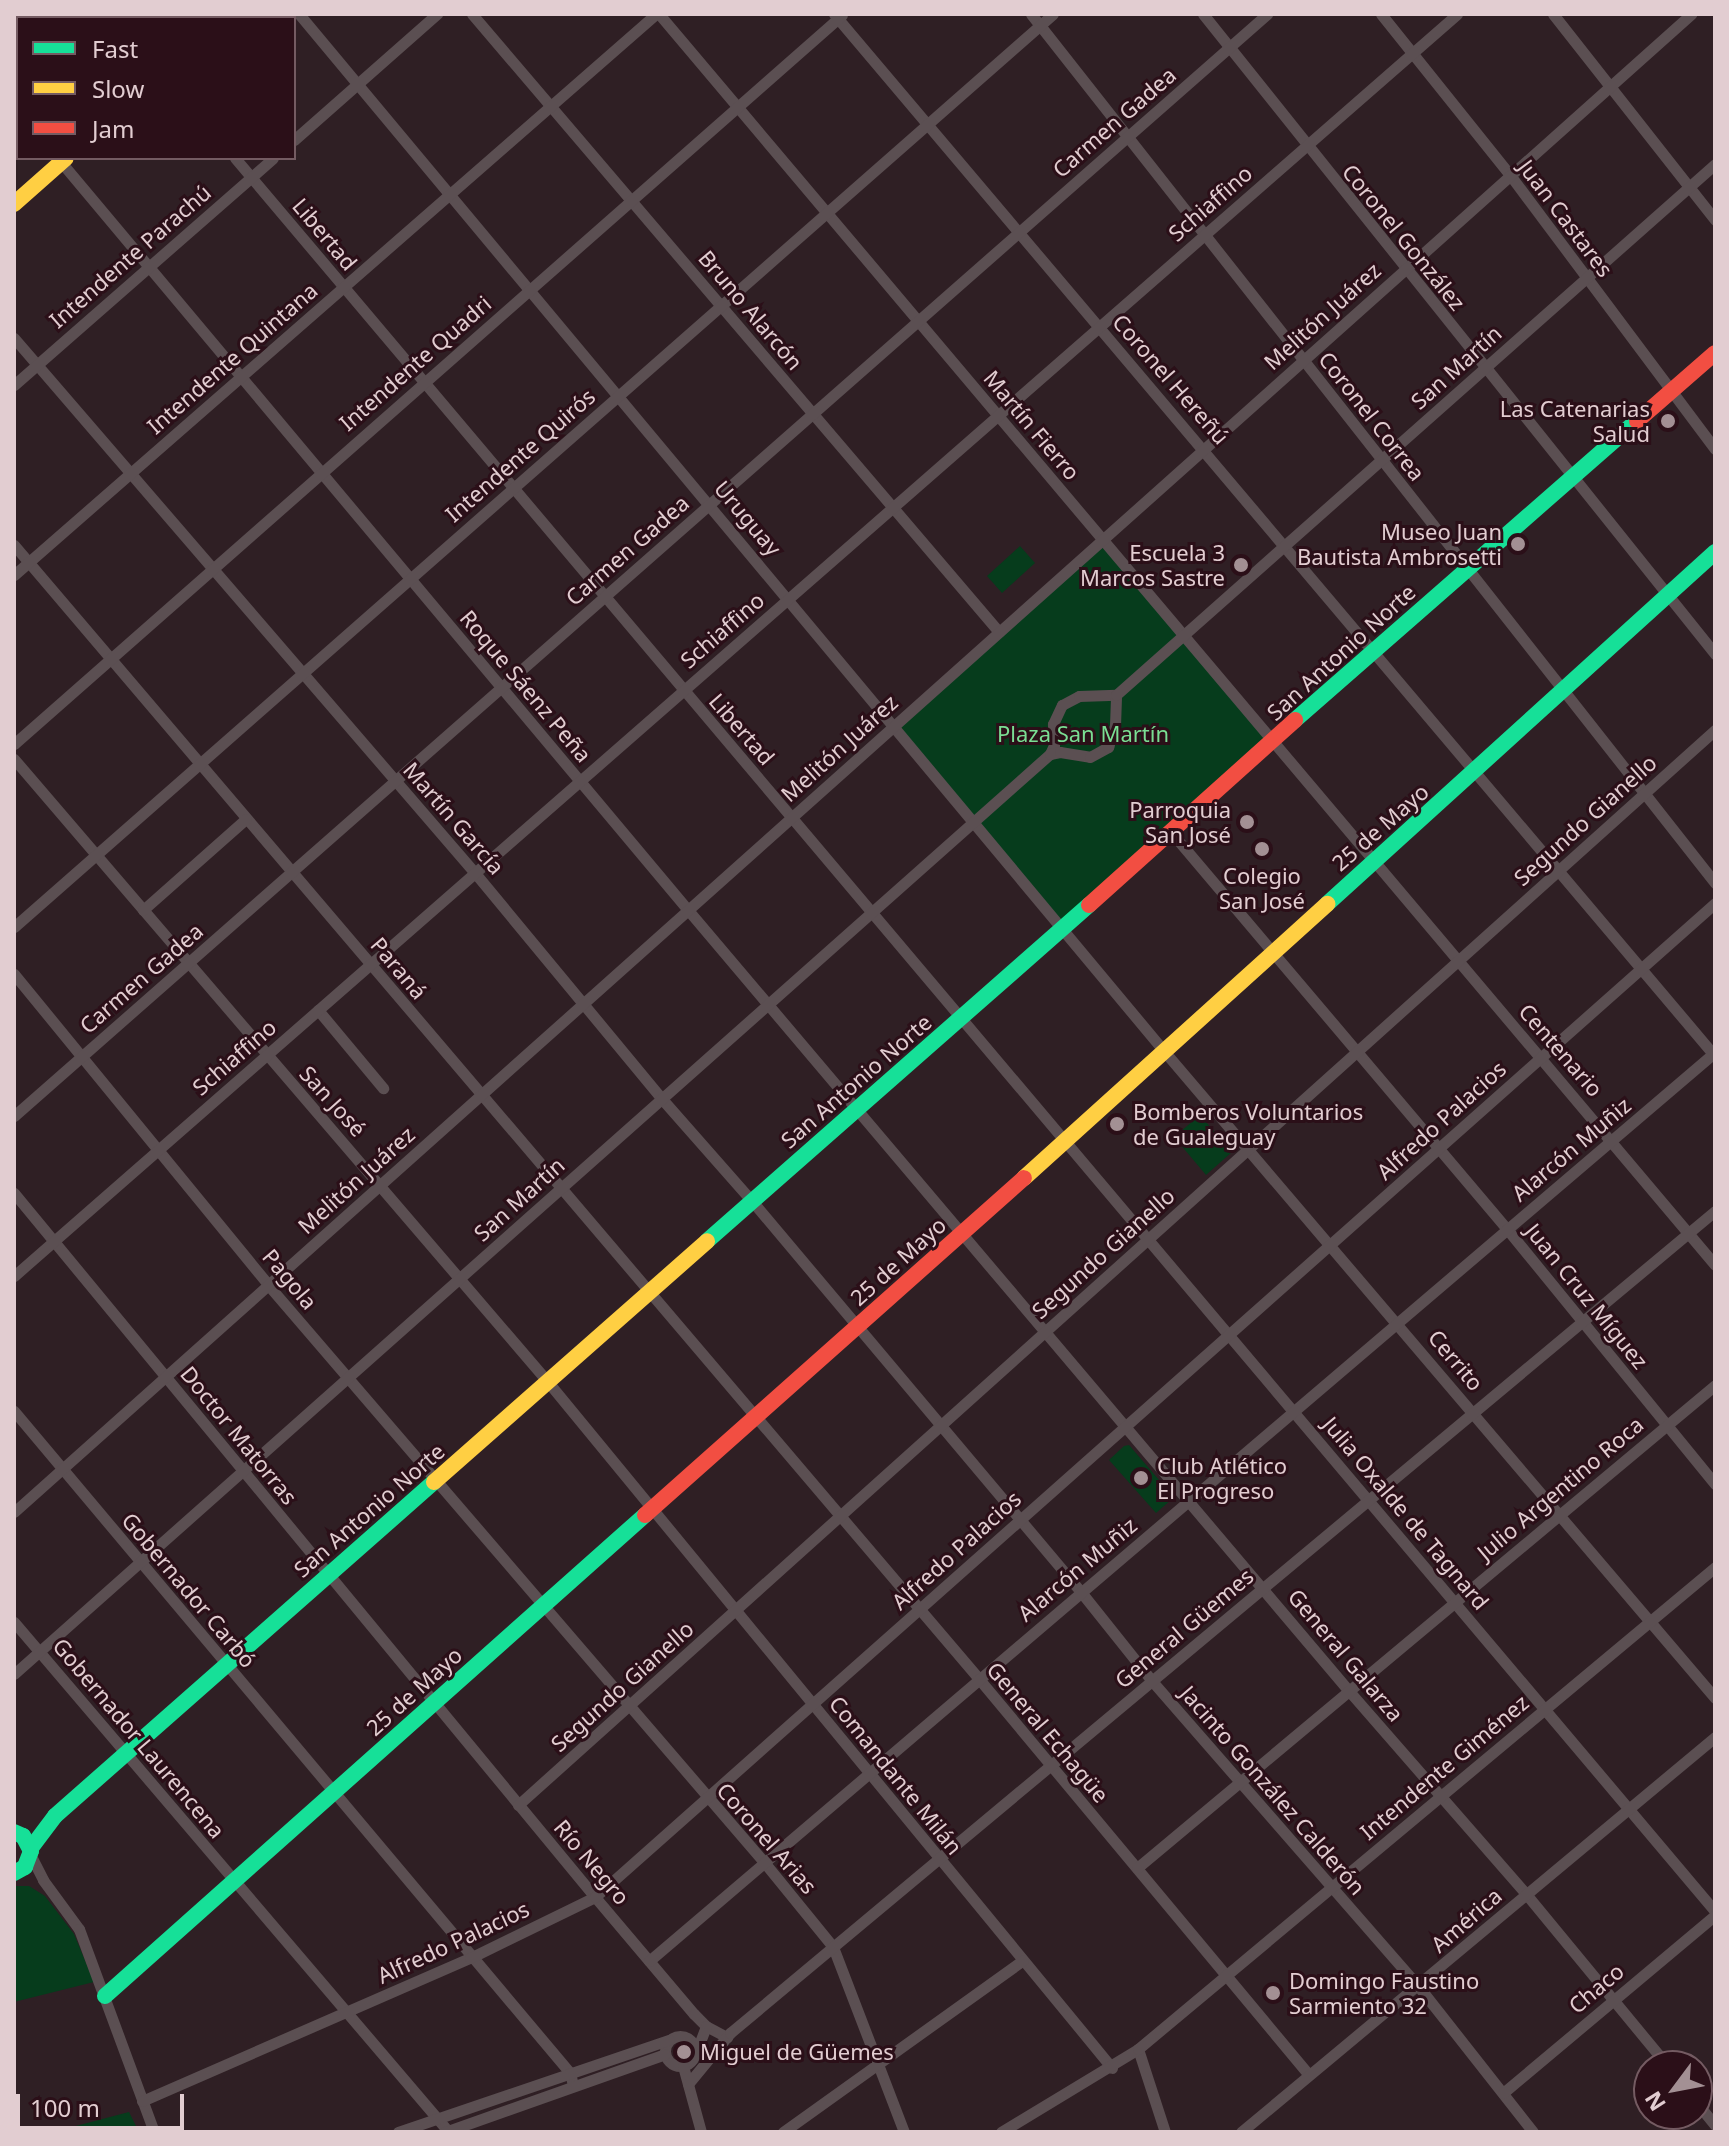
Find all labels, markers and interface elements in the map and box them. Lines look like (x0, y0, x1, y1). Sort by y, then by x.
legend (16, 16, 296, 160)
text: Fast (92, 32, 138, 65)
street label: Carmen Gadea (1047, 61, 1181, 183)
text: Slow (92, 72, 144, 105)
text: Jam (92, 112, 134, 145)
street label: Juan Castares (1513, 154, 1619, 282)
street label: Coronel González (1337, 159, 1471, 315)
street label: Schiaffino (1163, 160, 1257, 246)
street label: Intendente Parachú (44, 179, 216, 333)
street label: Libertad (287, 193, 363, 275)
street label: Bruno Alarcón (693, 245, 809, 375)
street label: Melitón Juárez (1258, 257, 1386, 375)
street label: Intendente Quintana (142, 277, 322, 439)
street label: Intendente Quadri (334, 290, 496, 436)
street label: Coronel Hereñú (1107, 309, 1235, 449)
street label: San Martín (1405, 320, 1507, 414)
street label: Coronel Correa (1313, 346, 1431, 486)
street label: Martín Fierro (979, 365, 1085, 485)
street label: Intendente Quirós (440, 383, 600, 527)
place label: Las Catenarias Salud (1500, 395, 1650, 446)
marker: Las Catenarias Salud (1657, 410, 1679, 432)
street label: Uruguay (709, 475, 787, 561)
street label: Carmen Gadea (560, 489, 694, 611)
place label: Museo Juan Bautista Ambrosetti (1297, 518, 1502, 570)
marker: Museo Juan Bautista Ambrosetti (1509, 535, 1527, 553)
place label: Escuela 3 Marcos Sastre (1080, 539, 1225, 590)
marker: Escuela 3 Marcos Sastre (1232, 556, 1250, 574)
street label: San Antonio Norte (1261, 578, 1421, 726)
street label: Schiaffino (675, 587, 769, 673)
street label: Roque Sáenz Peña (455, 605, 597, 767)
street label: Libertad (704, 688, 780, 770)
street label: Melitón Juárez (775, 689, 903, 807)
park label: Plaza San Martín (997, 721, 1169, 747)
street label: Segundo Gianello (1508, 749, 1662, 891)
street label: Martín García (398, 757, 510, 879)
street label: 25 de Mayo (1326, 778, 1434, 876)
place label: Parroquia San José (1129, 796, 1231, 848)
marker: Parroquia San José (1238, 813, 1256, 831)
marker: Colegio San José (1253, 840, 1271, 858)
place label: Colegio San José (1219, 862, 1305, 914)
street label: Carmen Gadea (74, 917, 208, 1039)
street label: Paraná (366, 932, 432, 1004)
street label: Centenario (1514, 998, 1608, 1102)
street label: San Antonio Norte (775, 1009, 937, 1153)
street label: Schiaffino (187, 1014, 281, 1100)
street label: Alfredo Palacios (1371, 1055, 1511, 1185)
street label: San José (294, 1060, 372, 1142)
street label: Alarcón Muñiz (1506, 1092, 1636, 1206)
place label: Bomberos Voluntarios de Gualeguay (1133, 1098, 1363, 1150)
marker: Bomberos Voluntarios de Gualeguay (1108, 1115, 1126, 1133)
street label: Melitón Juárez (292, 1121, 420, 1239)
street label: San Martín (468, 1152, 570, 1246)
street label: Segundo Gianello (1026, 1182, 1180, 1324)
street label: 25 de Mayo (845, 1211, 951, 1311)
street label: Juan Cruz Míguez (1520, 1218, 1654, 1374)
street label: Pagola (257, 1244, 323, 1314)
street label: Cerrito (1423, 1324, 1489, 1396)
street label: Doctor Matorras (175, 1361, 303, 1509)
street label: Julia Oxalde de Tagnard (1318, 1411, 1494, 1615)
street label: Julio Argentino Roca (1472, 1411, 1648, 1565)
street label: San Antonio Norte (288, 1438, 450, 1582)
place label: Club Atlético El Progreso (1157, 1452, 1287, 1504)
marker: Club Atlético El Progreso (1132, 1469, 1150, 1487)
street label: Alfredo Palacios (886, 1485, 1026, 1615)
street label: Gobernador Carbó (117, 1507, 261, 1673)
street label: Alarcón Muñiz (1012, 1512, 1142, 1626)
street label: General Güemes (1110, 1562, 1258, 1694)
street label: General Galarza (1283, 1583, 1409, 1727)
street label: Segundo Gianello (545, 1615, 699, 1757)
street label: Gobernador Laurencena (48, 1633, 230, 1843)
street label: 25 de Mayo (361, 1641, 467, 1741)
street label: General Echagüe (982, 1656, 1114, 1808)
street label: Jacinto González Calderón (1175, 1680, 1371, 1900)
street label: Intendente Giménez (1355, 1689, 1533, 1845)
street label: Comandante Milán (824, 1690, 968, 1860)
street label: Coronel Arias (712, 1777, 822, 1899)
street label: Río Negro (549, 1814, 635, 1910)
street label: América (1425, 1882, 1507, 1958)
street label: Alfredo Palacios (373, 1895, 533, 1989)
street label: Chaco (1563, 1957, 1629, 2019)
place label: Domingo Faustino Sarmiento 32 (1289, 1967, 1479, 2018)
marker: Domingo Faustino Sarmiento 32 (1264, 1984, 1282, 2002)
place label: Miguel de Güemes (700, 2039, 894, 2065)
marker: Miguel de Güemes (675, 2043, 693, 2061)
north arrow (1633, 2050, 1713, 2130)
scale bar (20, 2078, 188, 2128)
text: N (1637, 2086, 1672, 2117)
text: 100 m (30, 2091, 100, 2124)

